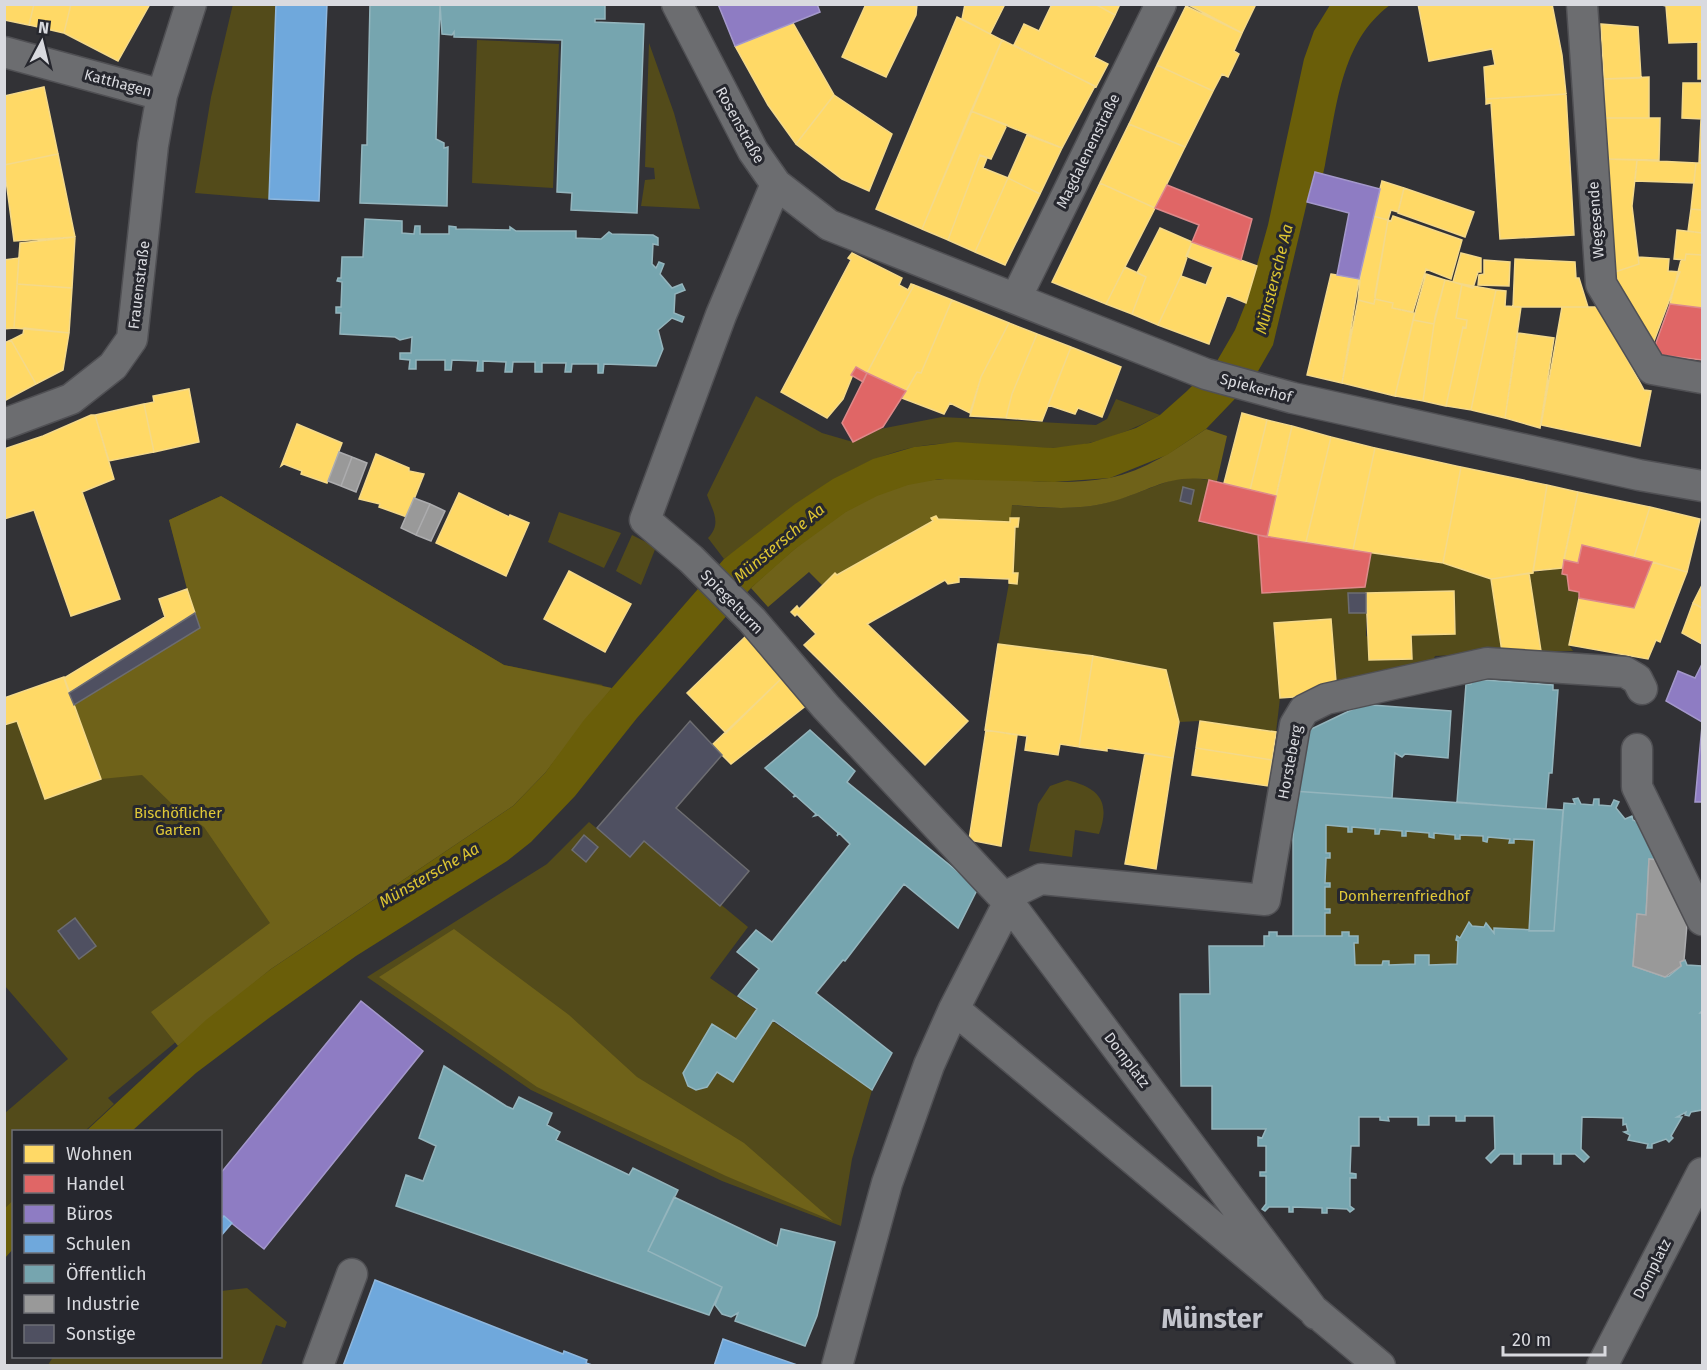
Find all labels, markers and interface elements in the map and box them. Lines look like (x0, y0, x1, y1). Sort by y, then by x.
north arrow (12, 12, 72, 72)
text: N (37, 18, 50, 38)
street label: Katthagen (82, 65, 154, 101)
street label: Rosenstraße (712, 84, 768, 166)
street label: Magdalenenstraße (1052, 91, 1124, 211)
street label: Wegesende (1584, 181, 1608, 259)
water label: Münstersche Aa (1251, 222, 1297, 336)
street label: Frauenstraße (125, 240, 153, 330)
street label: Spiekerhof (1218, 370, 1295, 406)
water label: Münstersche Aa (730, 500, 828, 586)
street label: Spiegelturm (697, 566, 767, 638)
street label: Horsteberg (1274, 723, 1306, 801)
park label: Bischöflicher Garten (134, 804, 222, 839)
water label: Münstersche Aa (376, 839, 482, 911)
park label: Domherrenfriedhof (1338, 887, 1471, 905)
street label: Domplatz (1100, 1029, 1154, 1092)
legend (12, 1130, 222, 1358)
text: Wohnen (66, 1143, 133, 1165)
text: Handel (66, 1173, 124, 1195)
text: Büros (66, 1203, 113, 1225)
text: Schulen (66, 1233, 131, 1255)
street label: Domplatz (1629, 1236, 1675, 1302)
text: Öffentlich (66, 1263, 147, 1285)
text: Industrie (66, 1293, 140, 1315)
district label: Münster (1162, 1303, 1263, 1335)
scale bar (1503, 1319, 1605, 1357)
text: Sonstige (66, 1323, 136, 1345)
text: 20 m (1512, 1329, 1551, 1351)

